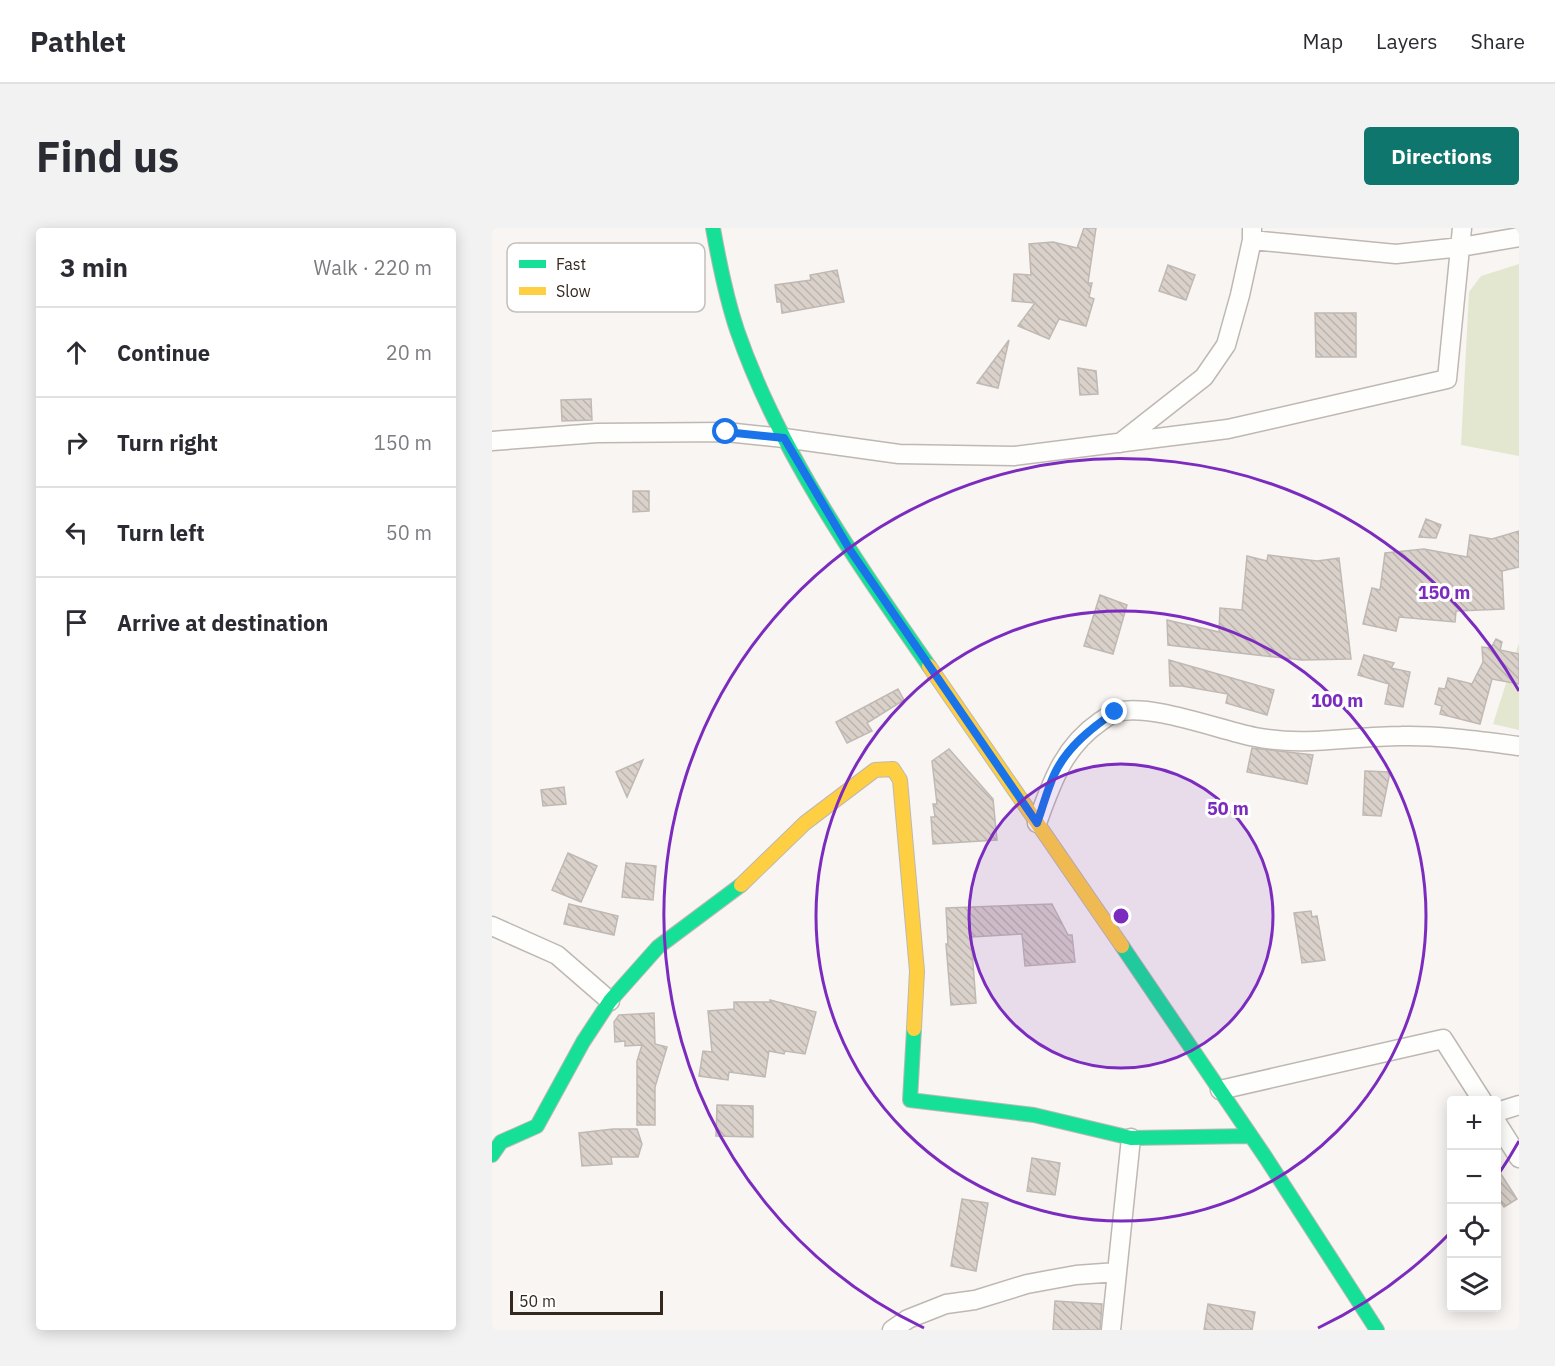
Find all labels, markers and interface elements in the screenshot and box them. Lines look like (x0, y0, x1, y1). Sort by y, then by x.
text: Pathlet (30, 23, 126, 60)
text: Map (1303, 27, 1343, 55)
text: Layers (1376, 27, 1438, 55)
text: Share (1471, 27, 1525, 55)
button: Directions (1364, 127, 1519, 185)
text: Find us (36, 129, 179, 184)
legend (507, 243, 705, 312)
text: 3 min (60, 250, 128, 284)
text: Walk · 220 m (314, 254, 432, 281)
text: Fast (556, 254, 586, 274)
text: Slow (556, 281, 591, 301)
icon: ahead (60, 336, 93, 369)
text: Continue (117, 338, 210, 367)
text: 20 m (386, 339, 432, 366)
route start (712, 418, 738, 444)
icon: right (60, 426, 93, 459)
text: Turn right (117, 428, 218, 457)
text: 150 m (374, 429, 432, 456)
icon: left (60, 516, 93, 549)
text: Turn left (117, 518, 205, 547)
text: 50 m (386, 519, 432, 546)
text: 150 m (1418, 581, 1470, 604)
icon: arrive (60, 606, 93, 639)
text: Arrive at destination (117, 608, 328, 637)
text: 100 m (1311, 689, 1363, 712)
route end (1101, 698, 1127, 724)
text: 50 m (1207, 797, 1249, 820)
centre of rings (1111, 906, 1131, 926)
map controls (1447, 1096, 1501, 1312)
button: + (1447, 1096, 1501, 1150)
button: − (1447, 1150, 1501, 1204)
button: locate (1447, 1204, 1501, 1258)
button: layers (1447, 1258, 1501, 1312)
scale bar (510, 1288, 663, 1316)
text: 50 m (519, 1291, 556, 1311)

